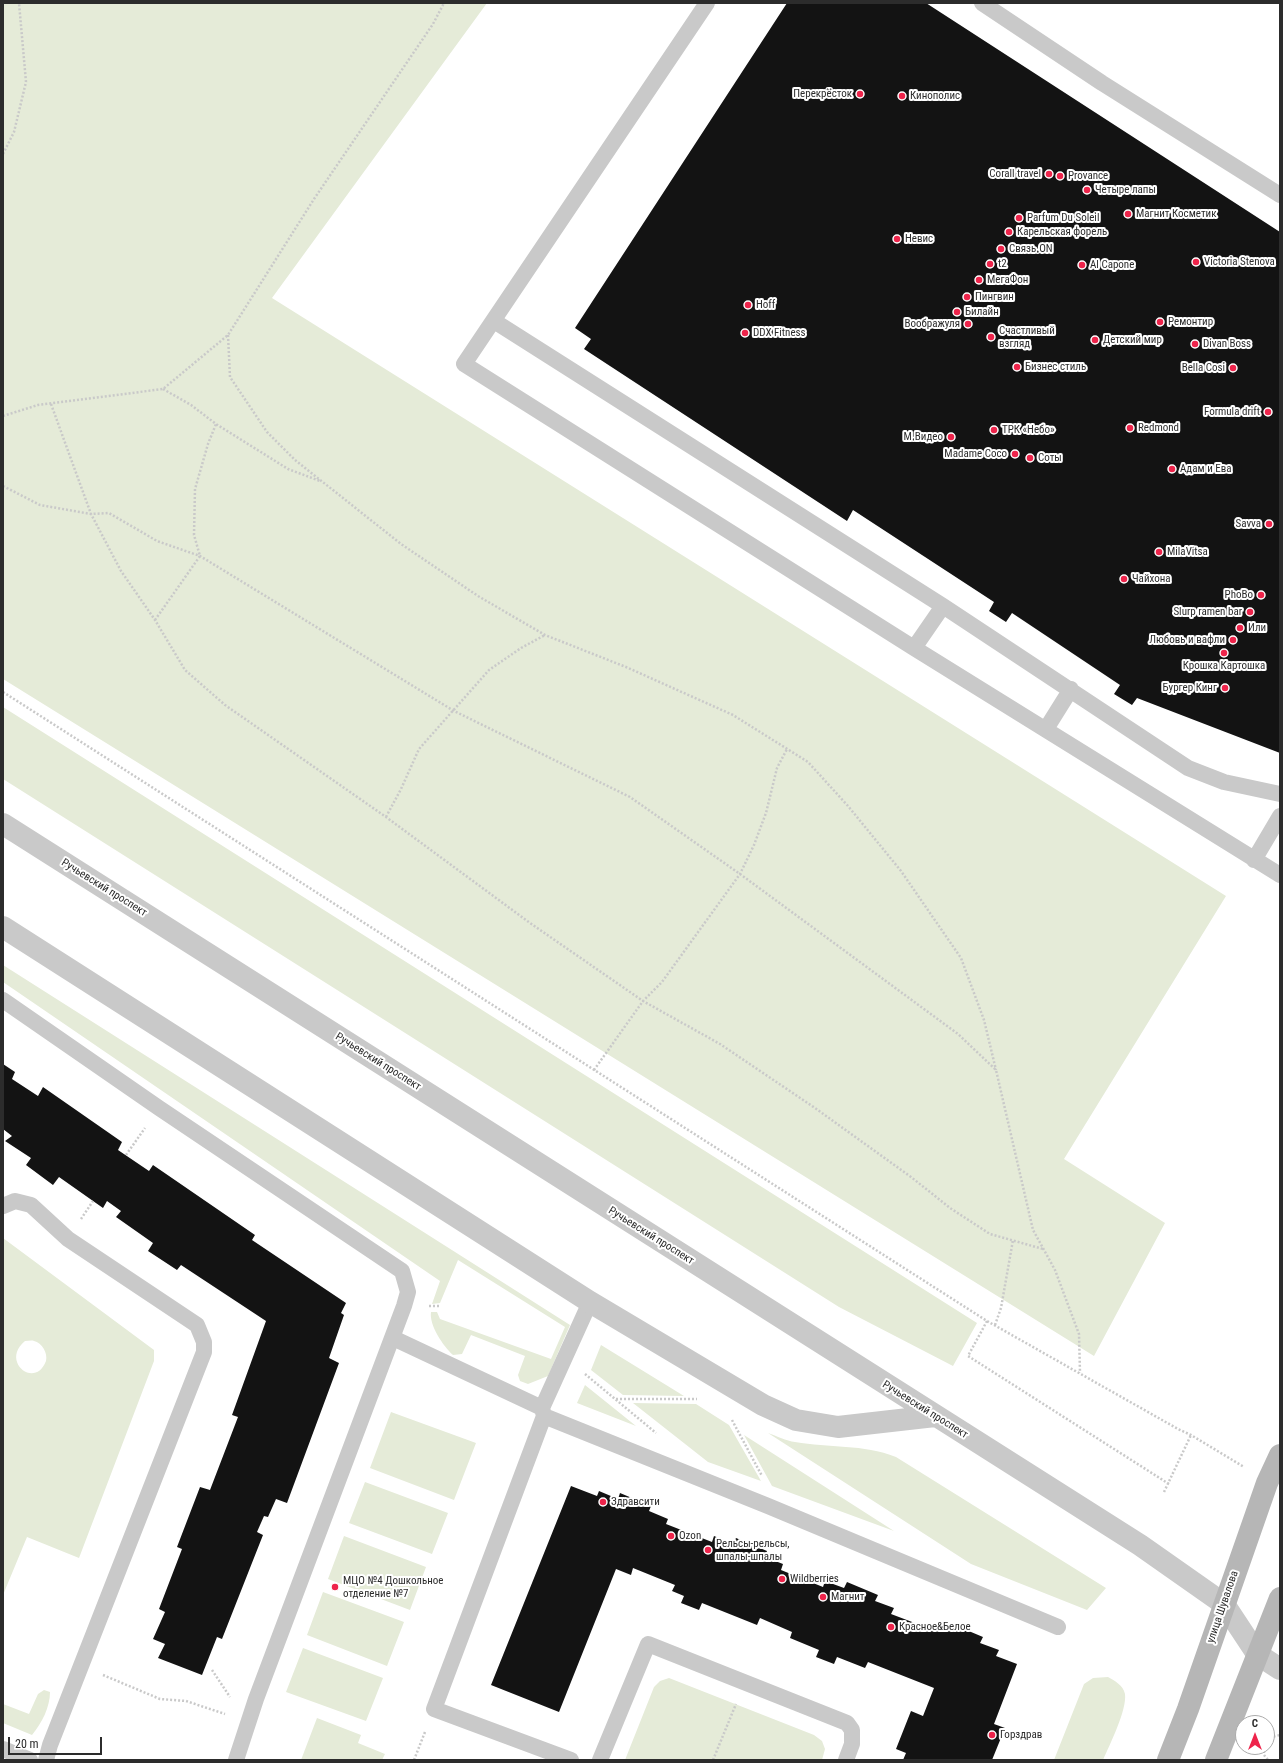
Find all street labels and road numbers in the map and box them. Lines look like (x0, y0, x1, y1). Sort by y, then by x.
street label: Ручьевский проспект (59, 856, 149, 920)
street label: Ручьевский проспект (333, 1030, 423, 1094)
street label: Ручьевский проспект (606, 1204, 696, 1268)
street label: Ручьевский проспект (880, 1378, 970, 1442)
street label: улица Шувалова (1204, 1569, 1242, 1645)

